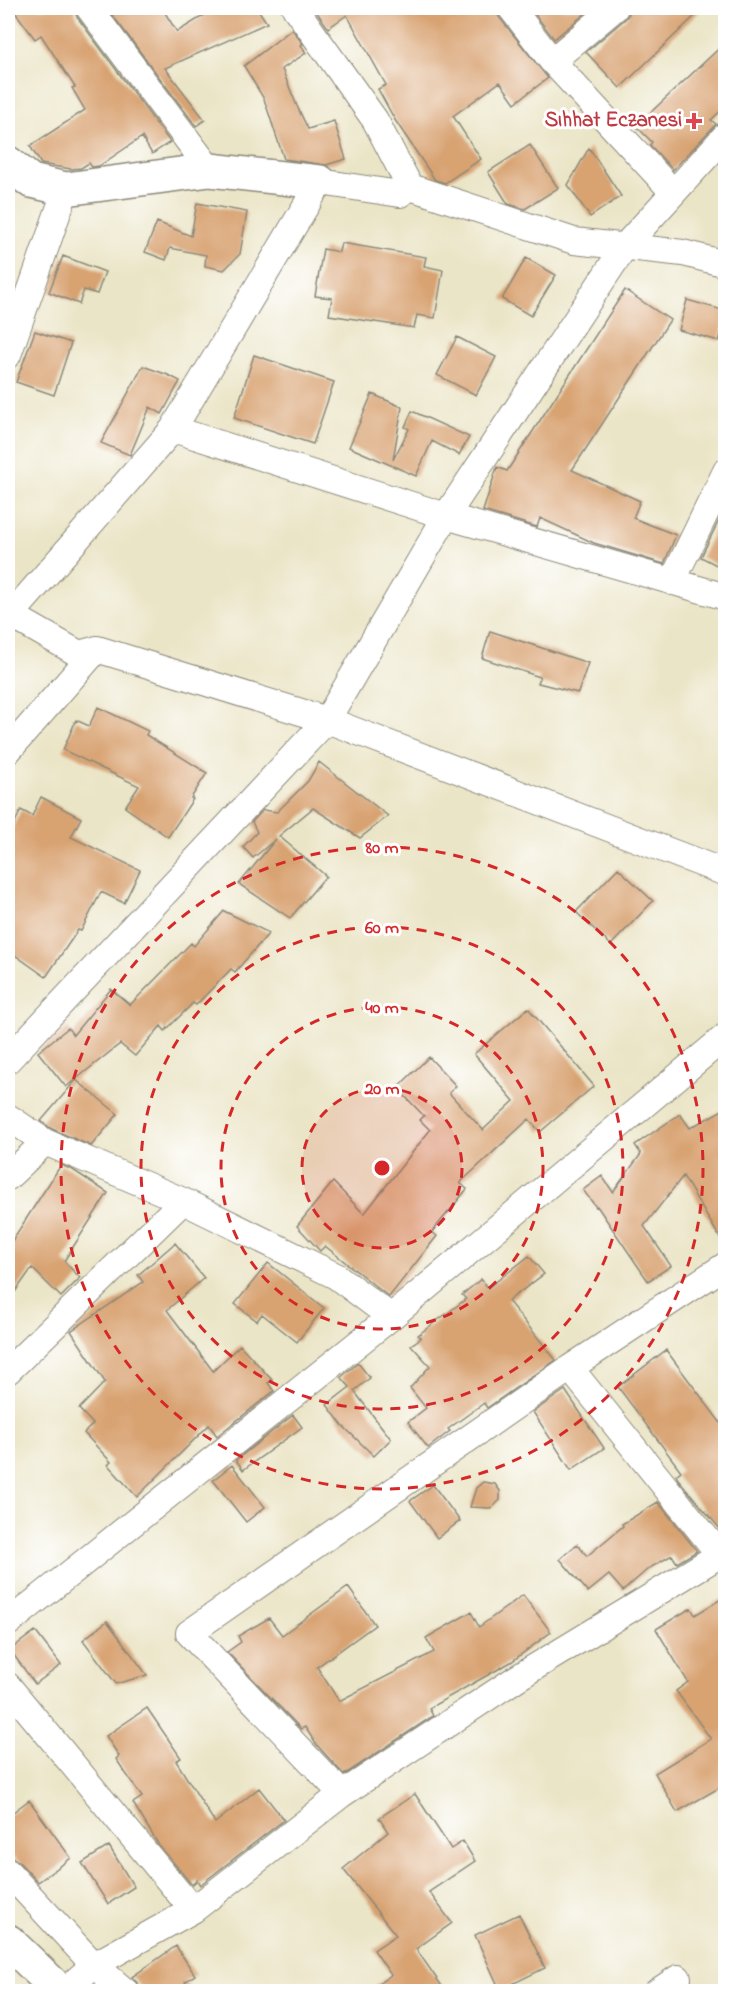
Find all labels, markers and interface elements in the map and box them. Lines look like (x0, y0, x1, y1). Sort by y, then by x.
place label: Sıhhat Eczanesi (545, 106, 682, 136)
marker: Sıhhat Eczanesi (687, 114, 701, 128)
text: 80 m (365, 836, 399, 862)
text: 60 m (365, 916, 399, 942)
text: 40 m (365, 996, 399, 1022)
text: 20 m (363, 1077, 400, 1103)
centre of rings (372, 1158, 392, 1178)

